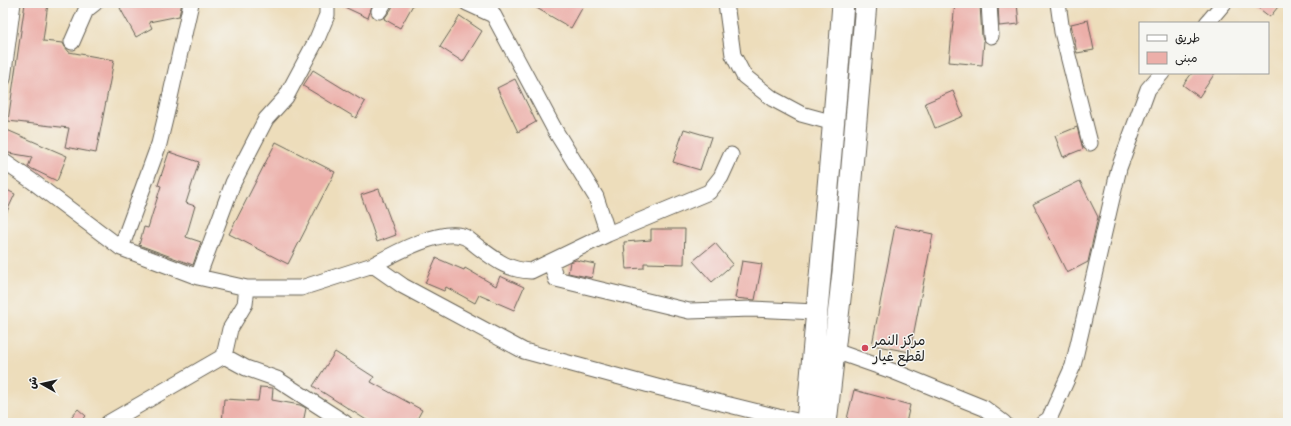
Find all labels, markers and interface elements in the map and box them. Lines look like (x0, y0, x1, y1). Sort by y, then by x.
legend (1139, 22, 1269, 74)
text: طريق (1175, 31, 1200, 45)
text: مبنى (1175, 51, 1198, 66)
place label: مركز النمر لقطع غيار (872, 332, 926, 367)
marker: مركز النمر لقطع غيار (860, 343, 870, 353)
north arrow (22, 364, 62, 404)
text: ش (25, 376, 40, 390)

